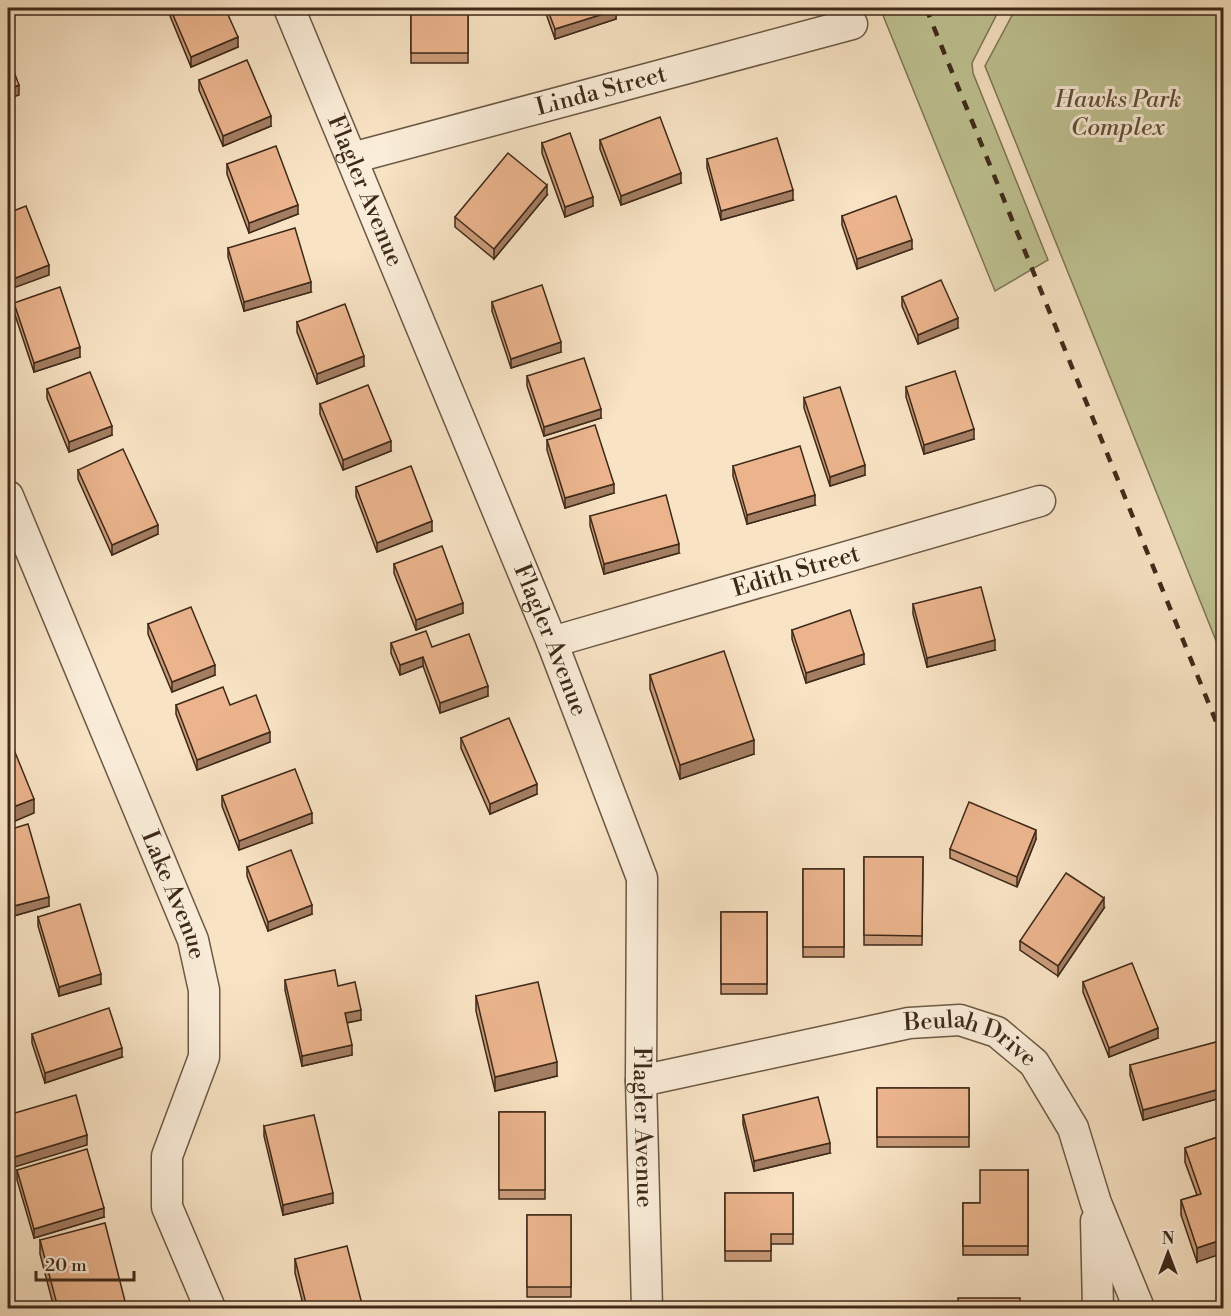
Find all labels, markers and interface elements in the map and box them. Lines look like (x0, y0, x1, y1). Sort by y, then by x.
street label: Linda Street (533, 59, 670, 123)
park label: Hawks Park Complex (1054, 85, 1181, 143)
street label: Flagler Avenue (320, 111, 410, 271)
street label: Edith Street (729, 539, 864, 604)
street label: Flagler Avenue (506, 560, 594, 720)
street label: Lake Avenue (134, 826, 212, 962)
street label: Beulah Drive (902, 1005, 1043, 1074)
street label: Flagler Avenue (626, 1046, 659, 1208)
north arrow (1138, 1223, 1198, 1283)
text: N (1162, 1229, 1175, 1249)
scale bar (36, 1244, 134, 1282)
text: 20 m (45, 1254, 87, 1277)

